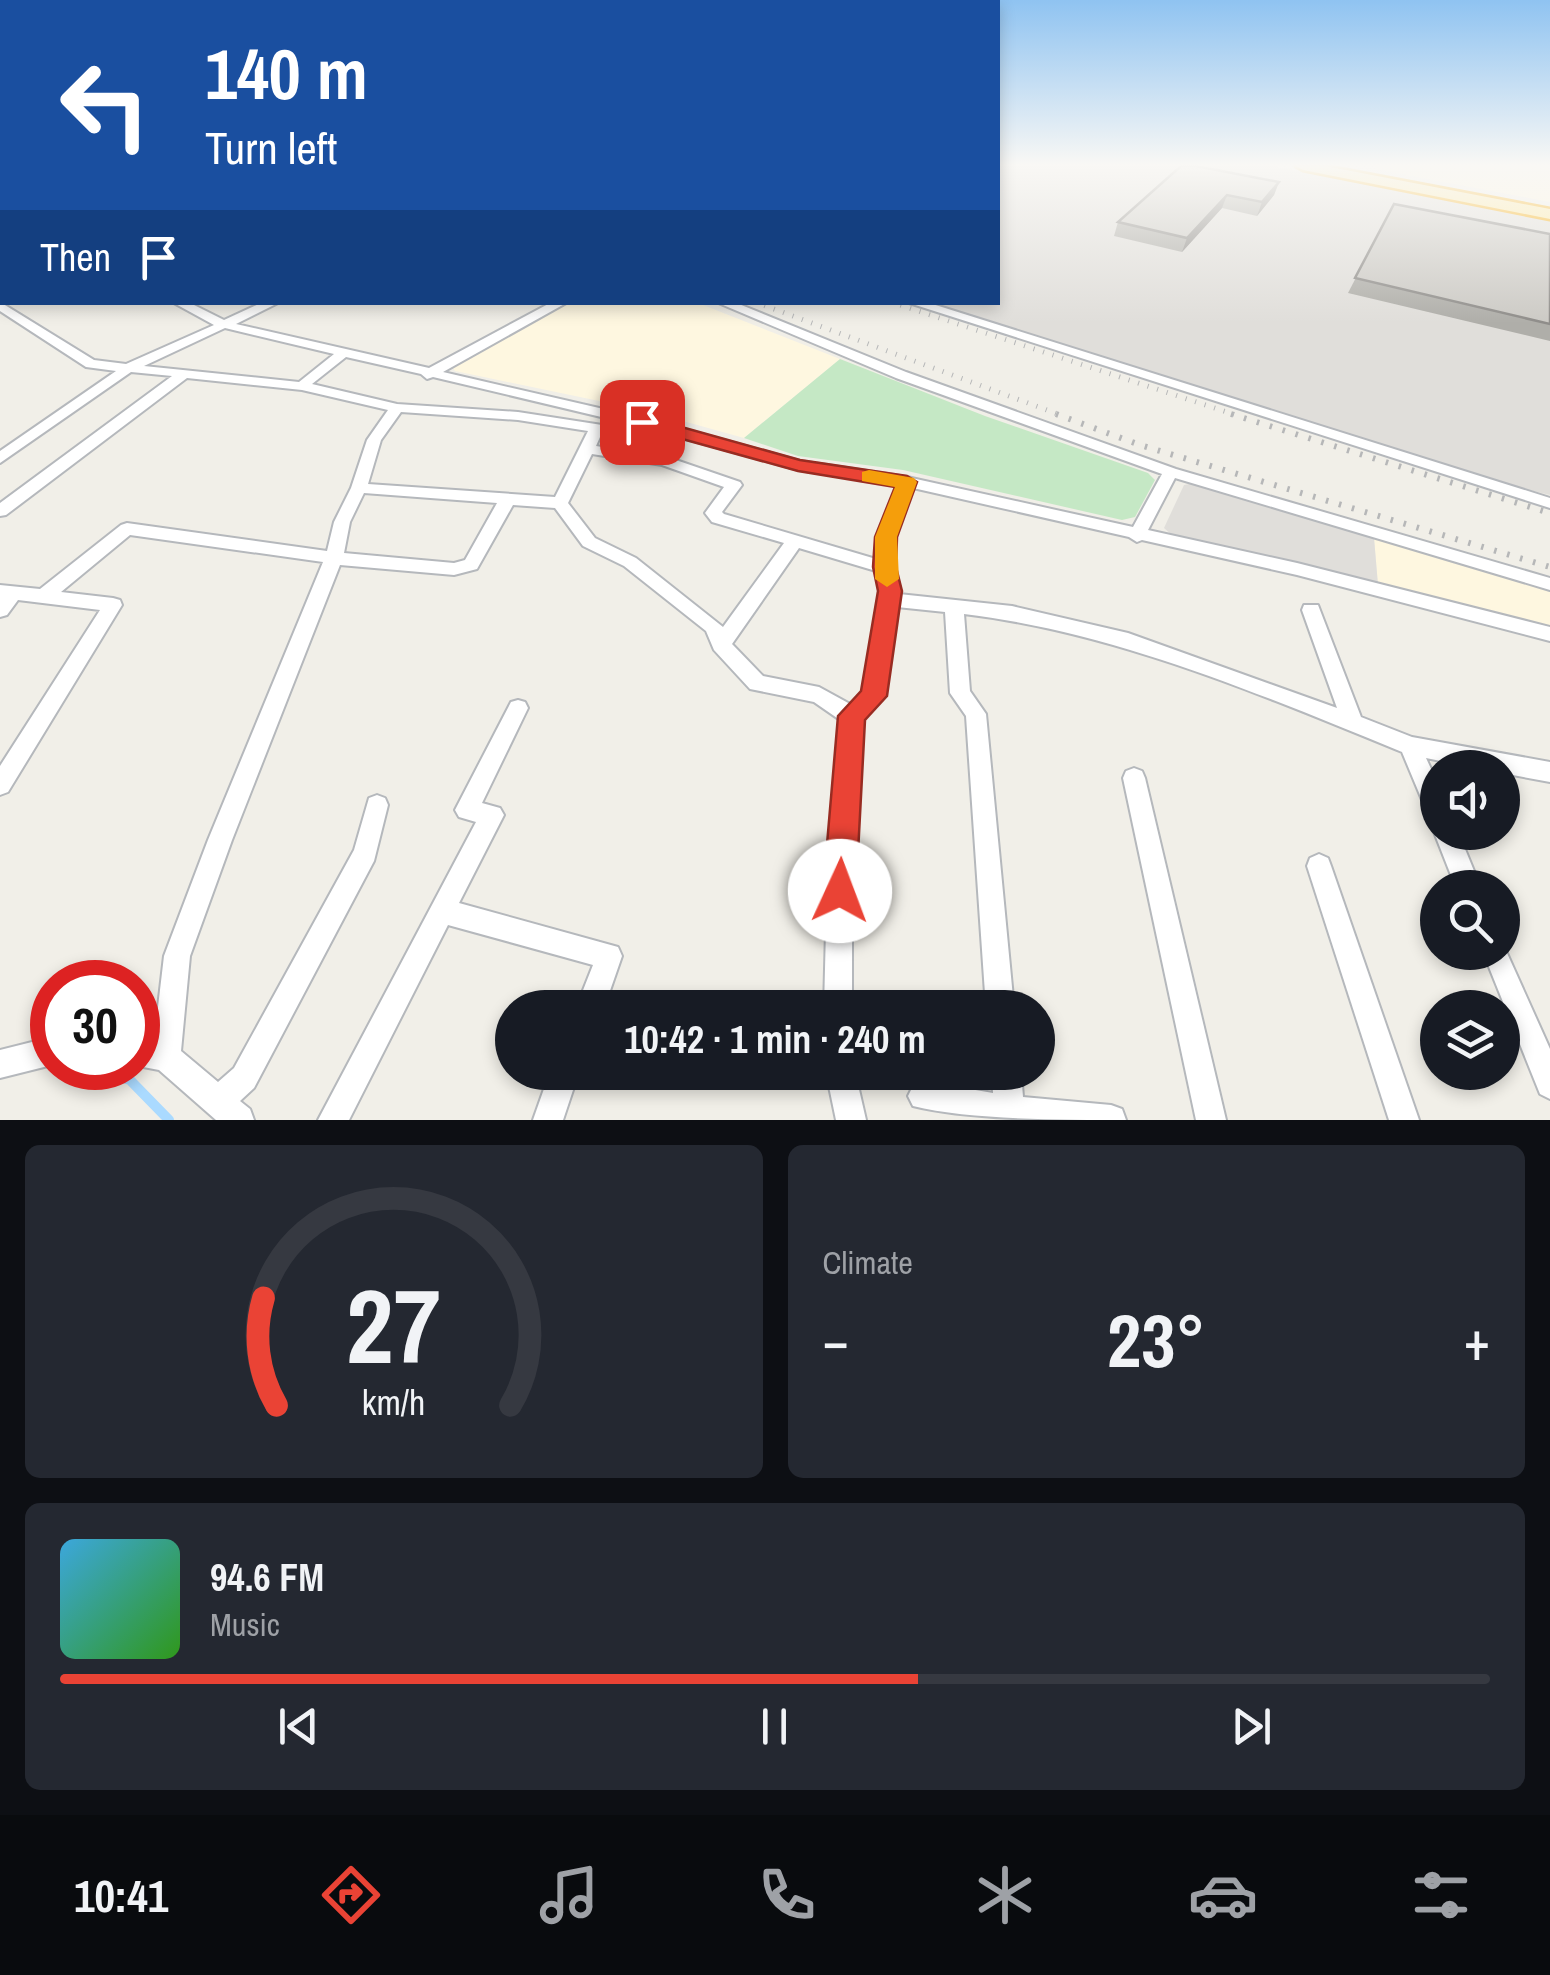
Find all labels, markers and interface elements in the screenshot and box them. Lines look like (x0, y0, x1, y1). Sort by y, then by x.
text: 140 m (205, 27, 368, 121)
icon: left (40, 40, 170, 170)
text: Turn left (205, 117, 337, 178)
icon: arrive (131, 230, 186, 285)
text: Then (40, 232, 111, 283)
pin (600, 380, 685, 465)
icon: arrive (615, 395, 670, 450)
map controls (1420, 750, 1520, 1090)
button: sound (1420, 750, 1520, 850)
position arrow (788, 839, 892, 943)
button: search (1420, 870, 1520, 970)
speed limit sign: 30 (30, 960, 160, 1090)
button: layers (1420, 990, 1520, 1090)
text: 10:42 · 1 min · 240 m (624, 1014, 926, 1065)
text: Climate (823, 1241, 913, 1284)
text: 27 (346, 1255, 441, 1395)
text: 23° (1107, 1289, 1205, 1390)
text: − (823, 1303, 849, 1377)
text: + (1464, 1303, 1490, 1377)
text: km/h (362, 1378, 426, 1426)
text: 94.6 FM (210, 1552, 324, 1603)
text: Music (210, 1603, 280, 1646)
icon: previous (271, 1699, 326, 1754)
icon: pause (747, 1699, 802, 1754)
icon: next (1224, 1699, 1279, 1754)
icon: directions (316, 1860, 386, 1930)
icon: music (534, 1860, 604, 1930)
icon: phone (752, 1860, 822, 1930)
icon: climate (970, 1860, 1040, 1930)
icon: car (1188, 1860, 1258, 1930)
icon: filters (1406, 1860, 1476, 1930)
text: 10:41 (74, 1865, 168, 1926)

